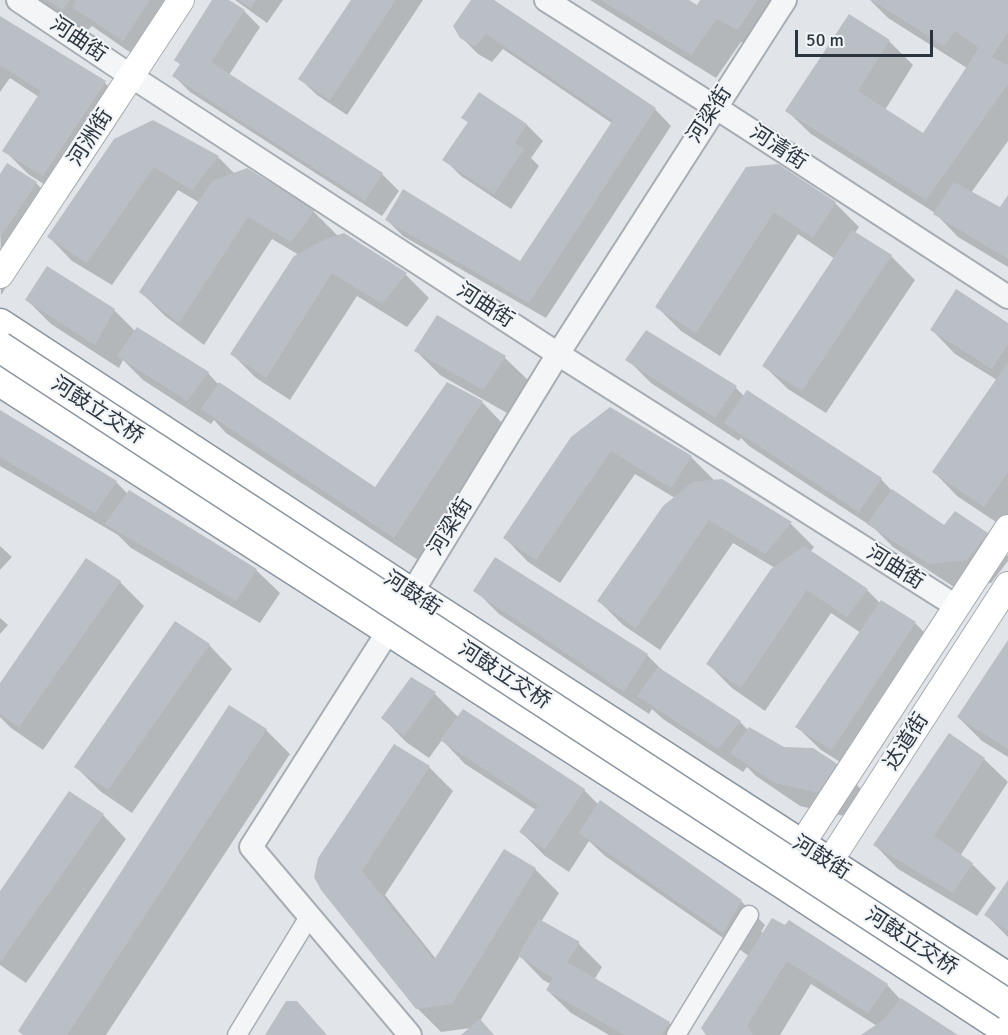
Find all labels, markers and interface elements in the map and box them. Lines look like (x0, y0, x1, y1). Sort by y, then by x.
street label: 河曲街 (45, 12, 111, 68)
scale bar (798, 18, 936, 56)
text: 50 m (806, 29, 844, 51)
street label: 河梁街 (682, 82, 738, 148)
street label: 河洲街 (63, 105, 119, 171)
street label: 河清街 (745, 120, 811, 176)
street label: 河曲街 (452, 278, 518, 334)
street label: 河鼓立交桥 (46, 372, 148, 450)
street label: 河梁街 (424, 494, 478, 560)
street label: 河曲街 (862, 541, 928, 595)
street label: 河鼓街 (379, 566, 445, 622)
street label: 河鼓立交桥 (453, 637, 555, 715)
street label: 达道街 (879, 709, 935, 775)
street label: 河鼓街 (788, 831, 854, 885)
street label: 河鼓立交桥 (860, 903, 962, 981)

